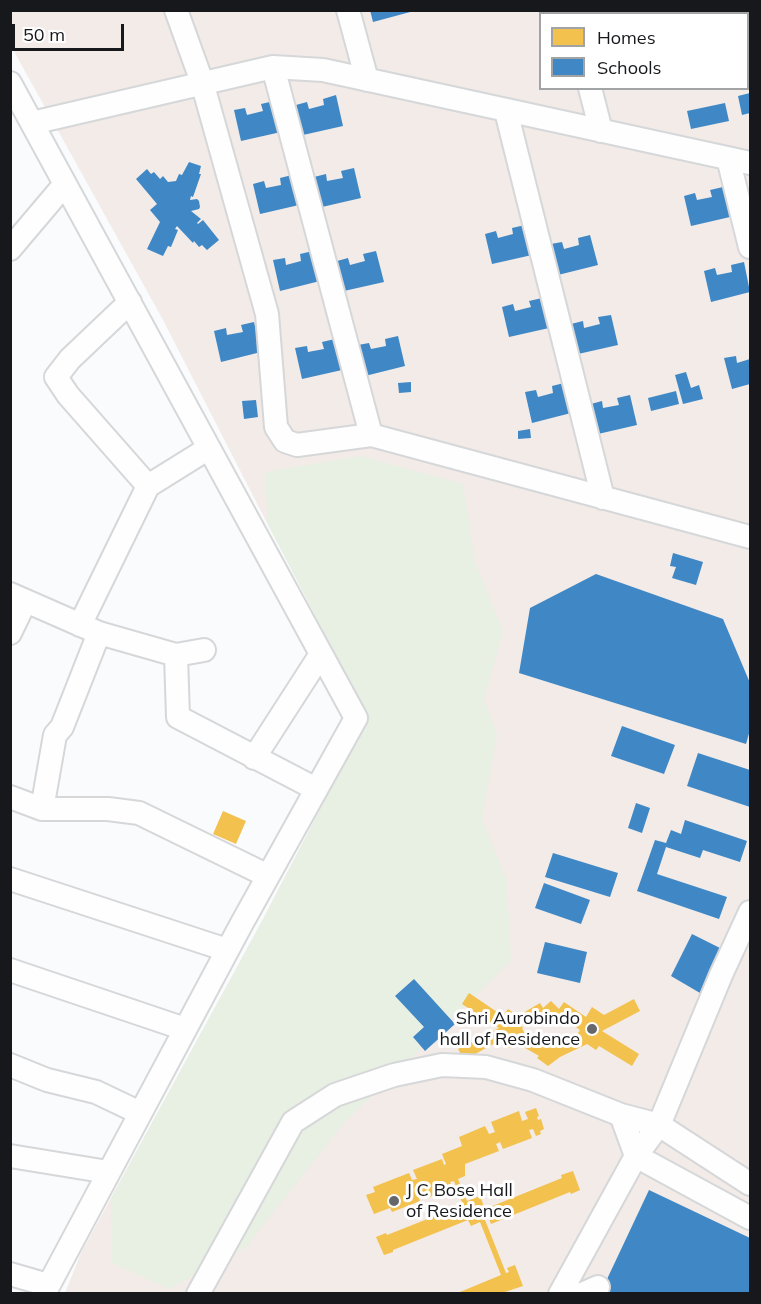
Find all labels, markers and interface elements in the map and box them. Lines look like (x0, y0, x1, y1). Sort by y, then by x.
scale bar (15, 12, 128, 50)
legend (539, 12, 749, 90)
text: 50 m (23, 23, 65, 46)
text: Homes (597, 26, 656, 49)
text: Schools (597, 56, 661, 79)
place label: Shri Aurobindo hall of Residence (439, 1008, 580, 1050)
marker: Shri Aurobindo hall of Residence (585, 1022, 599, 1036)
place label: J C Bose Hall of Residence (406, 1180, 513, 1222)
marker: J C Bose Hall of Residence (387, 1194, 401, 1208)

